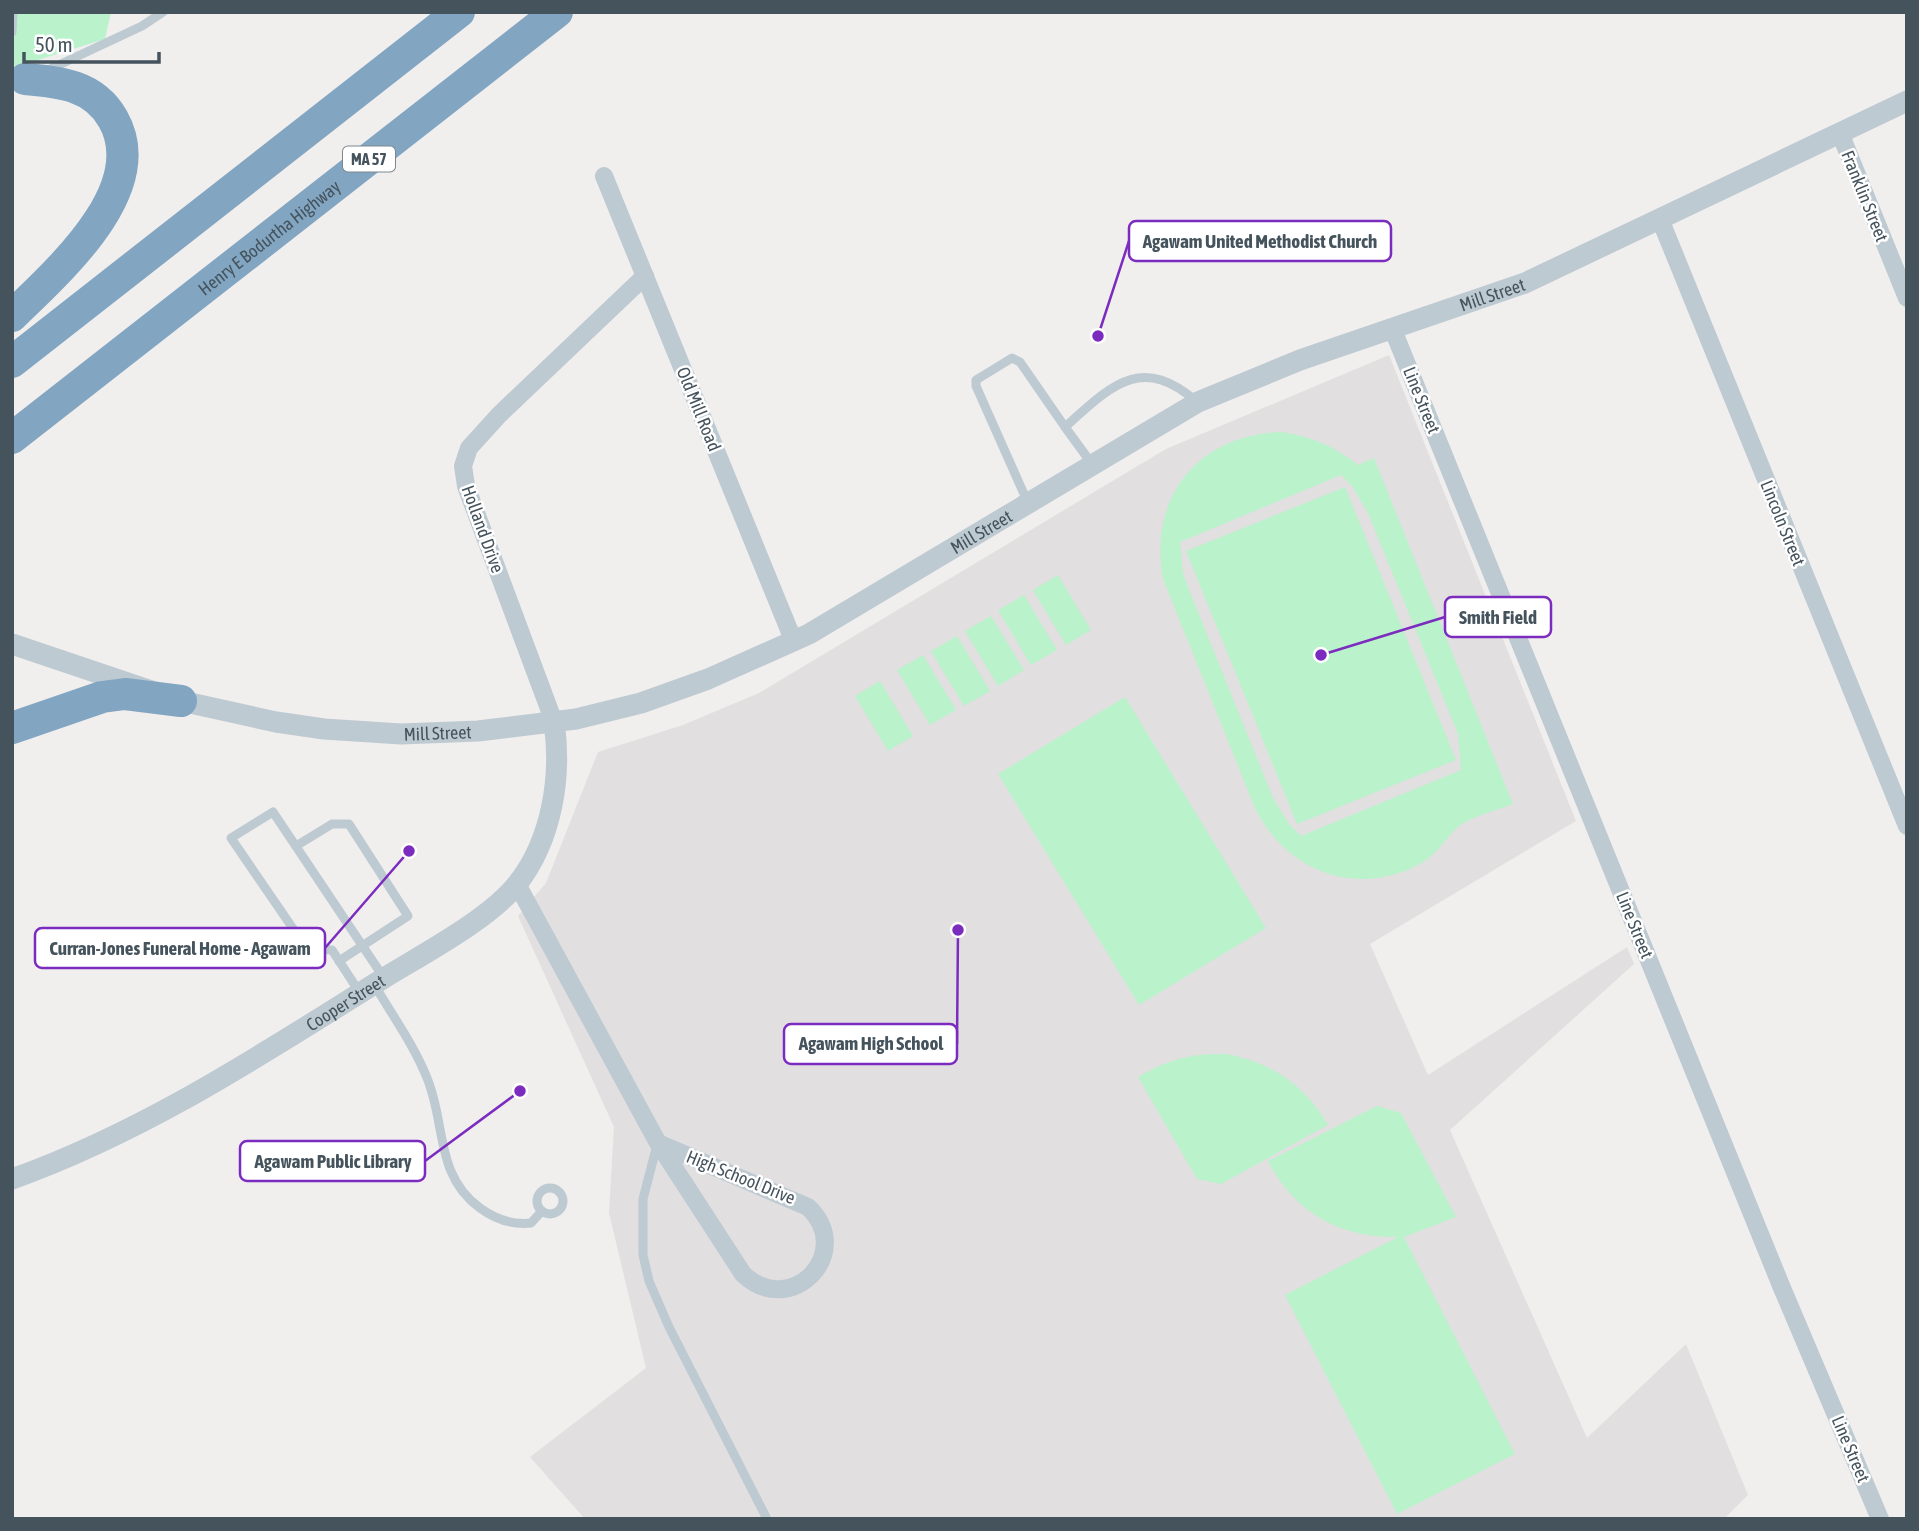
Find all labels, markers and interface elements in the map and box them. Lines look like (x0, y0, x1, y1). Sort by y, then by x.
scale bar (24, 21, 159, 65)
text: 50 m (35, 32, 73, 56)
road number: MA 57 (343, 146, 395, 172)
street label: Franklin Street (1837, 147, 1893, 245)
street label: Henry E Bodurtha Highway (194, 175, 344, 299)
callout: Agawam United Methodist Church (1129, 221, 1391, 261)
text: Agawam United Methodist Church (1142, 230, 1377, 252)
street label: Mill Street (1457, 273, 1527, 315)
street label: Old Mill Road (673, 364, 725, 454)
street label: Line Street (1399, 364, 1445, 436)
street label: Lincoln Street (1756, 477, 1810, 569)
street label: Holland Drive (457, 482, 509, 576)
street label: Mill Street (946, 505, 1015, 558)
callout: Smith Field (1445, 597, 1551, 637)
text: Smith Field (1459, 606, 1537, 628)
street label: Mill Street (403, 721, 472, 744)
street label: Line Street (1612, 889, 1658, 961)
callout: Curran-Jones Funeral Home - Agawam (35, 928, 325, 968)
text: Curran-Jones Funeral Home - Agawam (49, 937, 311, 959)
street label: Cooper Street (302, 970, 389, 1035)
callout: Agawam High School (784, 1024, 957, 1064)
text: Agawam High School (798, 1032, 944, 1054)
callout: Agawam Public Library (240, 1141, 425, 1181)
street label: High School Drive (683, 1146, 799, 1208)
text: Agawam Public Library (254, 1150, 412, 1172)
street label: Line Street (1828, 1413, 1874, 1485)

